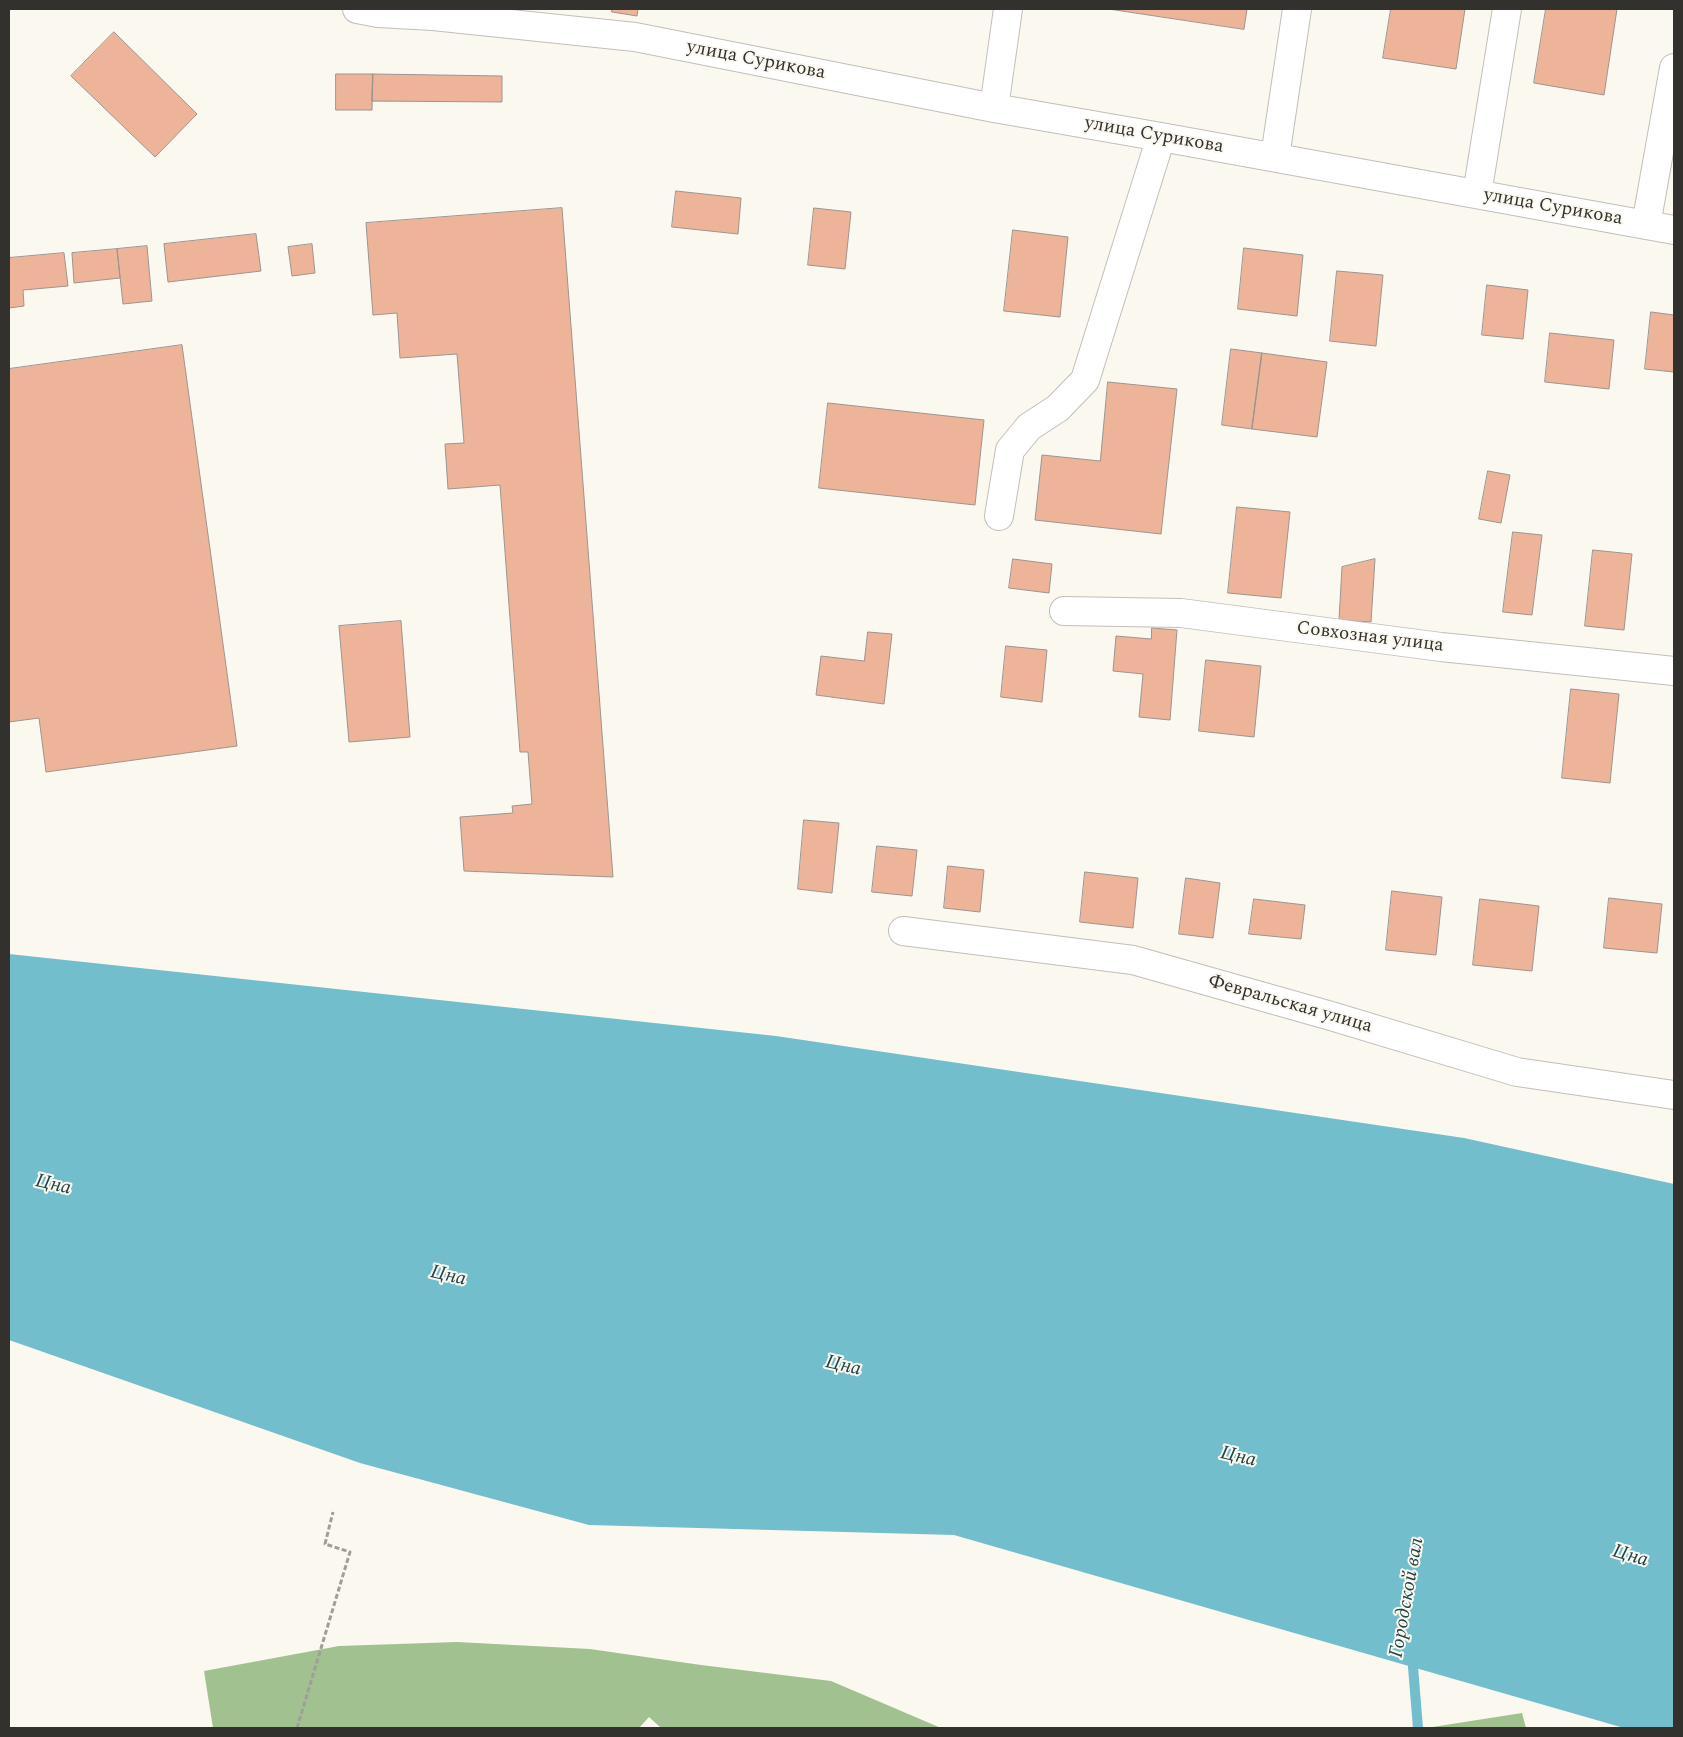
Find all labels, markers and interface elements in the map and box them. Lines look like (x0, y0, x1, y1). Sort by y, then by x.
street label: улица Сурикова (685, 36, 827, 86)
street label: улица Сурикова (1083, 113, 1225, 159)
street label: улица Сурикова (1482, 185, 1624, 231)
street label: Совхозная улица (1295, 618, 1445, 658)
street label: Февральская улица (1205, 971, 1375, 1039)
water label: Цна (33, 1170, 73, 1202)
water label: Цна (428, 1261, 468, 1293)
water label: Цна (823, 1351, 863, 1383)
water label: Цна (1218, 1442, 1258, 1474)
water label: Городской вал (1386, 1536, 1430, 1660)
water label: Цна (1609, 1540, 1651, 1574)

